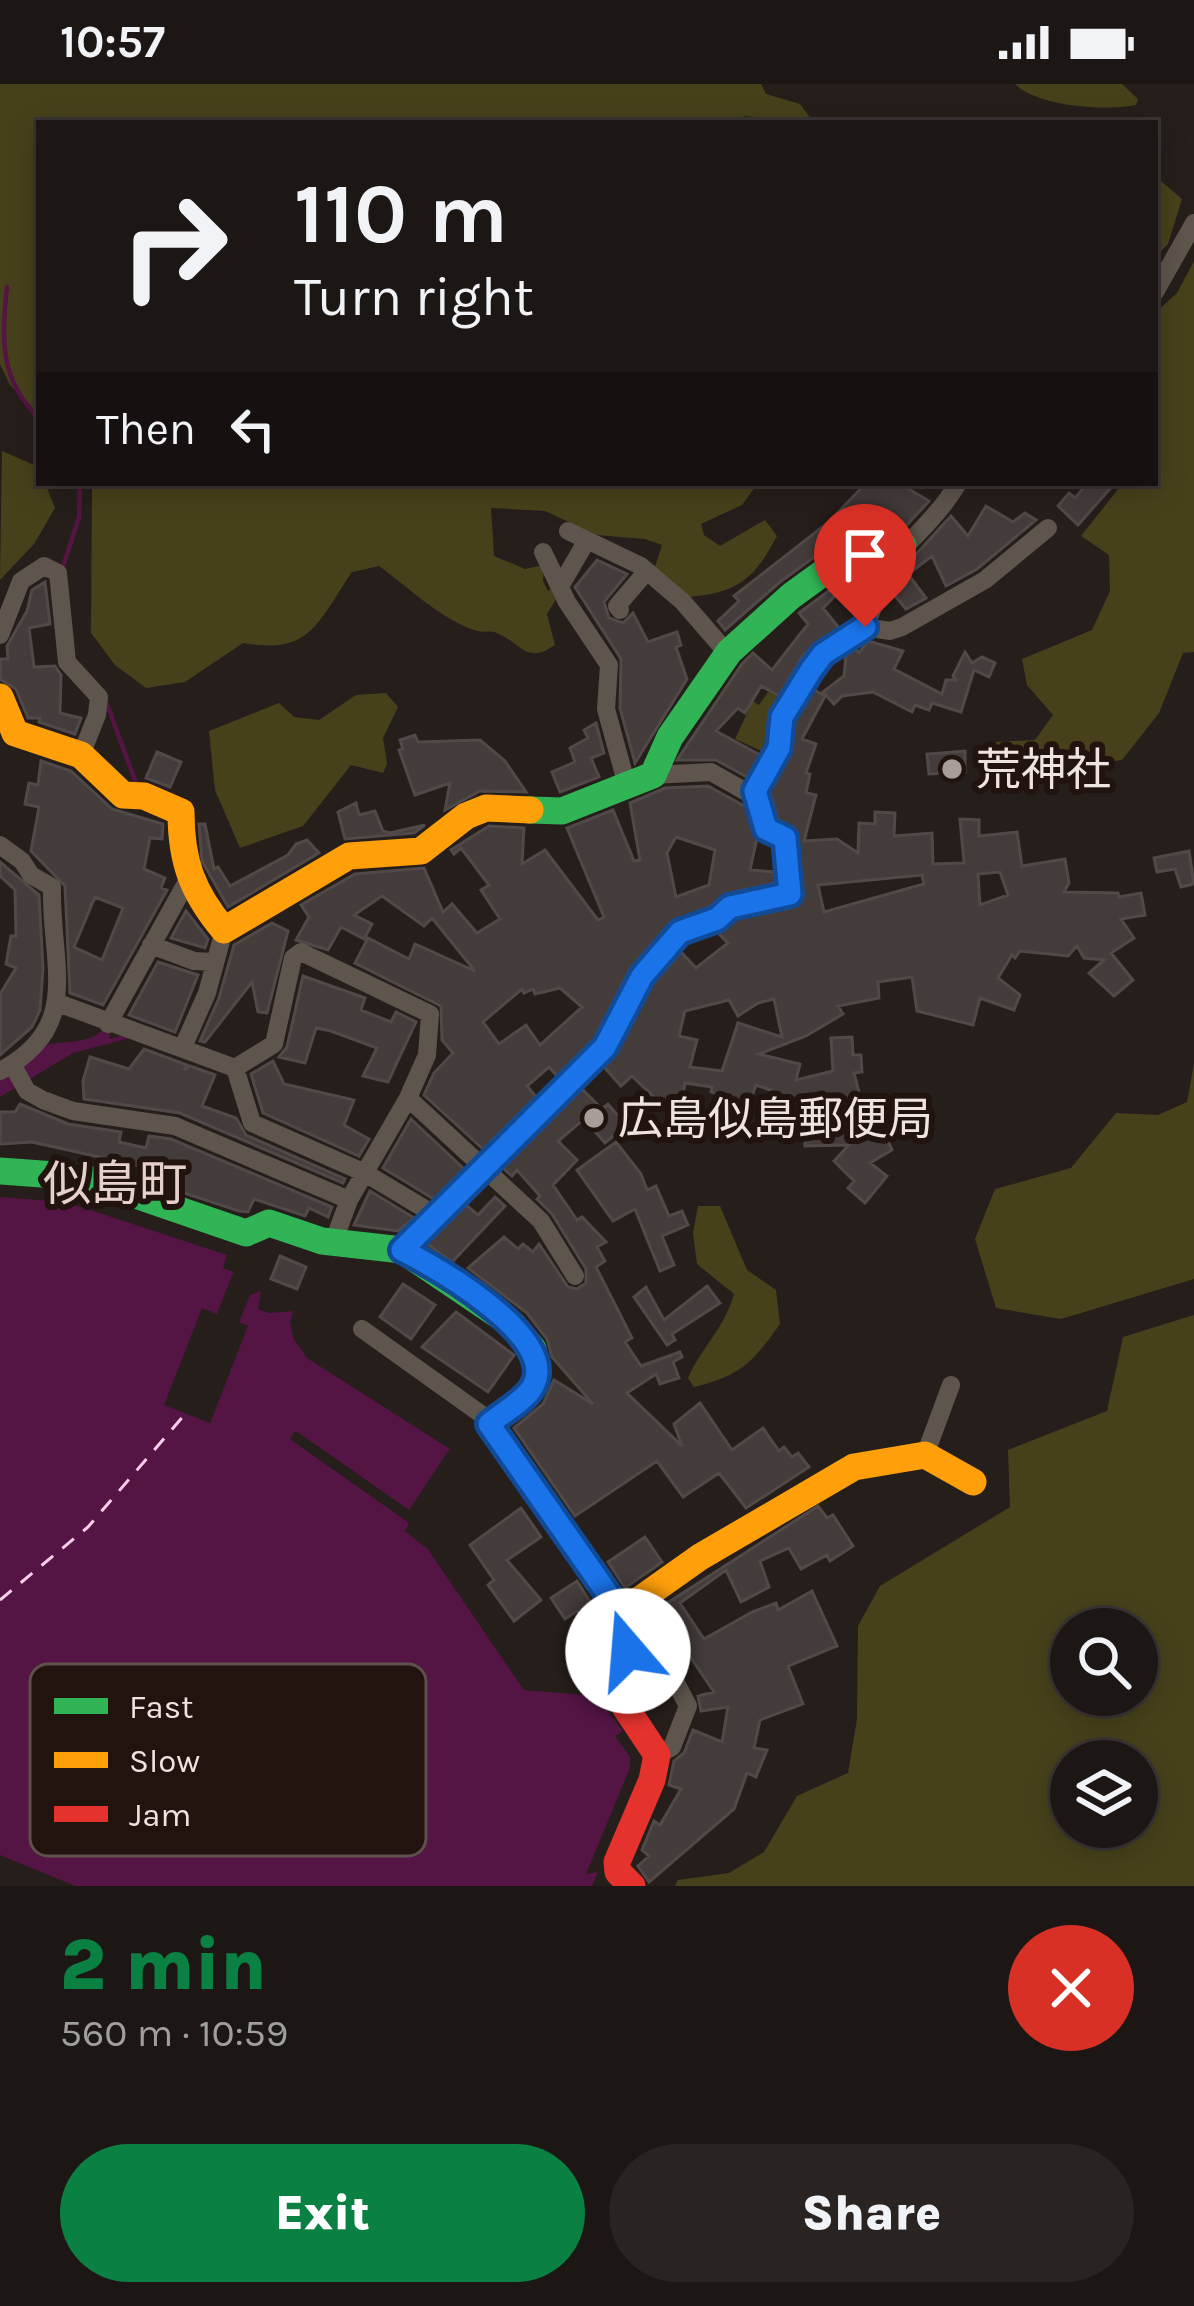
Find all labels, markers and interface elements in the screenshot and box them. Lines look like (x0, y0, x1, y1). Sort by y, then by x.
text: 10:57 (60, 16, 165, 68)
text: 110 m (294, 165, 508, 263)
icon: right (96, 168, 252, 324)
text: Turn right (294, 265, 534, 329)
icon: left (220, 396, 286, 462)
text: Then (96, 403, 196, 455)
pin (814, 504, 916, 627)
icon: arrive (832, 522, 898, 588)
place label: 荒神社 (976, 744, 1111, 796)
marker: 荒神社 (939, 756, 965, 782)
place label: 広島似島郵便局 (618, 1093, 933, 1145)
marker: 広島似島郵便局 (581, 1105, 607, 1131)
district label: 似島町 (43, 1156, 187, 1212)
position arrow (565, 1588, 691, 1714)
map controls (1050, 1608, 1158, 1848)
button: search (1050, 1608, 1158, 1716)
legend (30, 1664, 426, 1856)
text: Fast (129, 1688, 193, 1726)
button: layers (1050, 1740, 1158, 1848)
text: Slow (129, 1742, 200, 1780)
text: Jam (129, 1796, 191, 1834)
text: 2 min (60, 1923, 266, 2007)
button: close (1008, 1925, 1134, 2051)
text: 560 m · 10:59 (60, 2010, 288, 2056)
button: Exit (60, 2144, 585, 2282)
button: Share (609, 2144, 1134, 2282)

